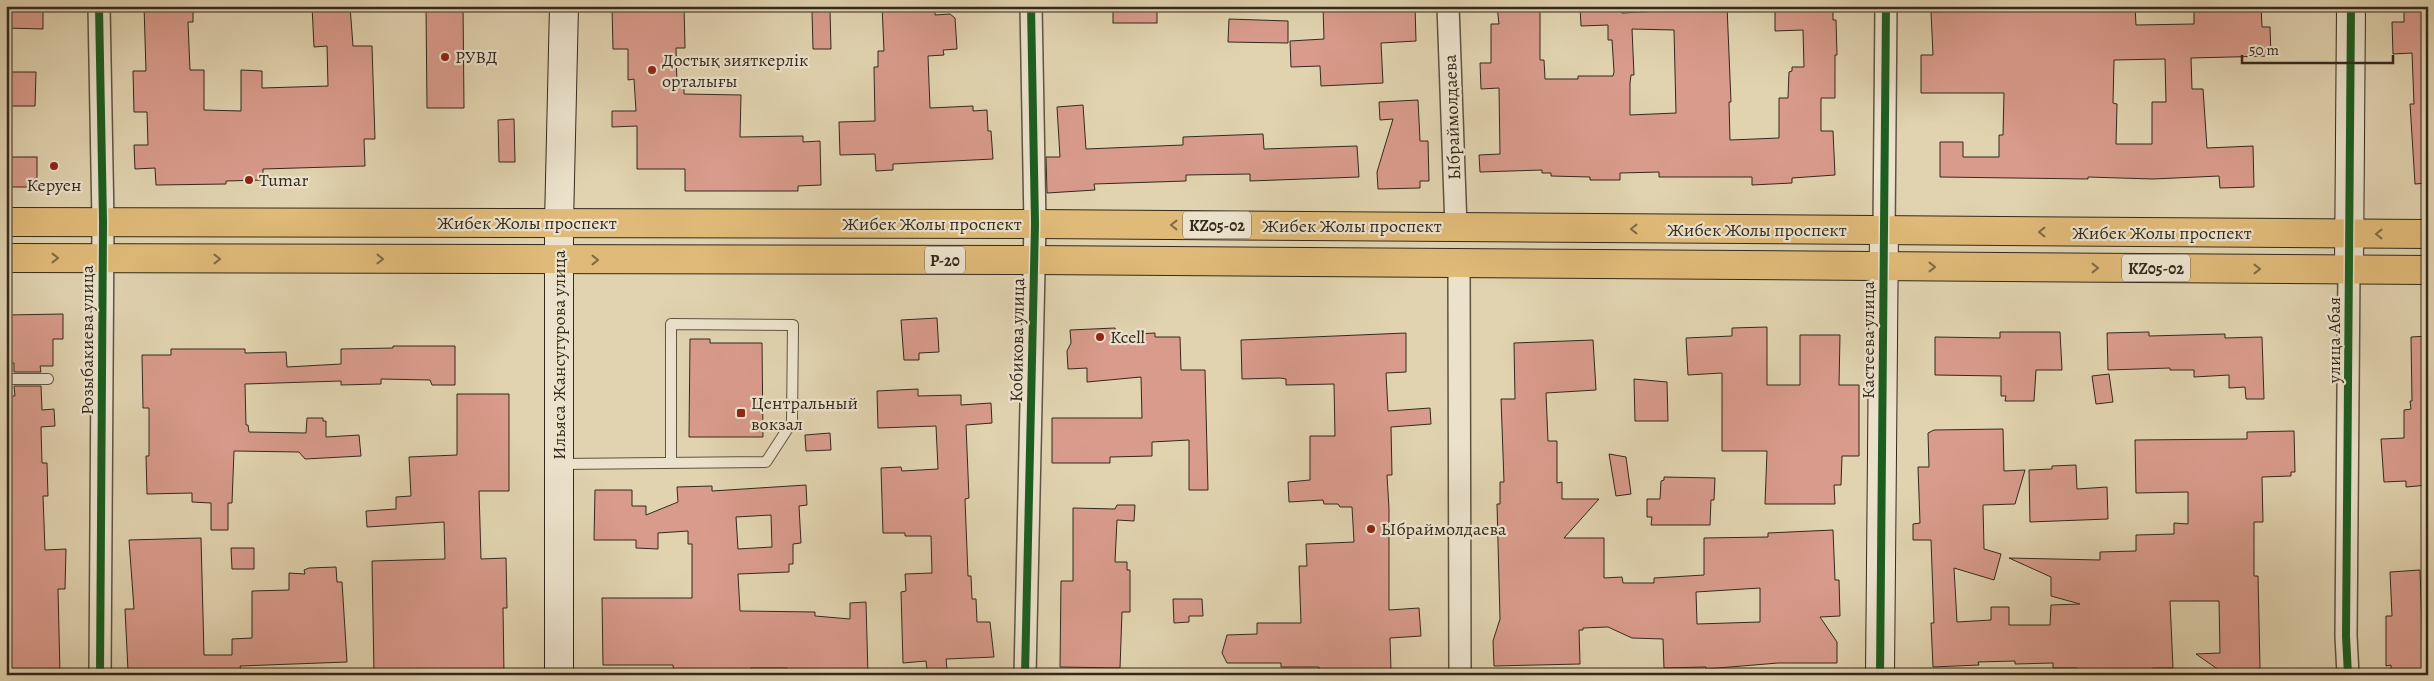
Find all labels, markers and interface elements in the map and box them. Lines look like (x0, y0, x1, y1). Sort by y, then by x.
scale bar (2242, 32, 2393, 64)
text: 50 m (2249, 40, 2279, 60)
place label: РУВД (455, 45, 498, 69)
place label: Достық зияткерлік орталығы (662, 48, 808, 93)
marker: РУВД (439, 51, 451, 63)
street label: Ыбраймолдаева (1438, 53, 1466, 180)
marker: Достық зияткерлік орталығы (646, 64, 658, 76)
marker: Керуен (48, 160, 60, 172)
place label: Tumar (259, 168, 308, 192)
place label: Керуен (27, 173, 81, 197)
marker: Tumar (243, 174, 255, 186)
street label: Жибек Жолы проспект (437, 211, 617, 235)
street label: Жибек Жолы проспект (842, 212, 1022, 236)
road number: KZ05-02 (1183, 212, 1251, 238)
street label: Жибек Жолы проспект (1262, 214, 1442, 238)
street label: Жибек Жолы проспект (1667, 218, 1847, 242)
one-way arrow (1170, 220, 1178, 230)
street label: Жибек Жолы проспект (2072, 221, 2252, 245)
one-way arrow (1630, 224, 1638, 234)
one-way arrow (2037, 227, 2045, 237)
one-way arrow (2375, 229, 2382, 239)
road number: Р-20 (925, 246, 965, 274)
street label: Ильяса Жансугурова улица (547, 249, 571, 460)
one-way arrow (52, 253, 59, 263)
one-way arrow (214, 254, 222, 264)
one-way arrow (376, 254, 384, 264)
road number: KZ05-02 (2122, 254, 2190, 282)
one-way arrow (592, 255, 599, 265)
one-way arrow (1928, 262, 1936, 272)
one-way arrow (2091, 263, 2099, 273)
street label: Розыбакиева улица (75, 264, 99, 415)
one-way arrow (2254, 264, 2261, 274)
street label: Кобикова улица (1004, 277, 1030, 402)
street label: Кастеева улица (1856, 280, 1880, 399)
street label: улица Абая (2322, 297, 2346, 384)
place label: Kcell (1110, 325, 1146, 349)
marker: Kcell (1094, 331, 1106, 343)
place label: Центральный вокзал (751, 391, 858, 436)
marker: Центральный вокзал (735, 407, 747, 419)
place label: Ыбраймолдаева (1381, 517, 1507, 541)
marker: Ыбраймолдаева (1365, 523, 1377, 535)

